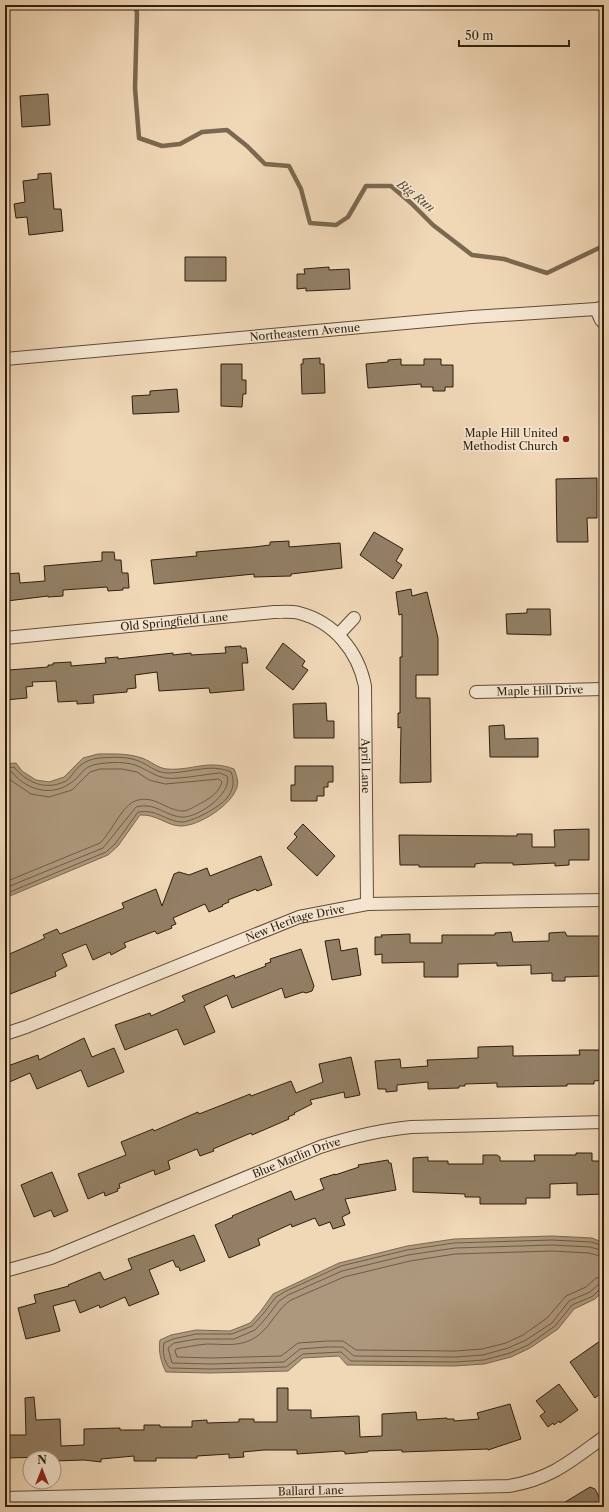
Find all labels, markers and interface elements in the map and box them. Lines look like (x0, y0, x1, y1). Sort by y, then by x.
scale bar (459, 22, 569, 48)
text: 50 m (465, 28, 494, 43)
water label: Big Run (394, 176, 438, 215)
street label: Northeastern Avenue (249, 320, 361, 344)
place label: Maple Hill United Methodist Church (463, 426, 558, 453)
marker: Maple Hill United Methodist Church (561, 434, 571, 444)
street label: Old Springfield Lane (120, 609, 229, 634)
street label: Maple Hill Drive (496, 682, 584, 699)
street label: April Lane (358, 737, 373, 794)
street label: New Heritage Drive (244, 901, 346, 945)
street label: Blue Marlin Drive (250, 1134, 342, 1181)
north arrow (22, 1450, 62, 1490)
text: N (37, 1453, 47, 1467)
street label: Ballard Lane (278, 1483, 344, 1499)

